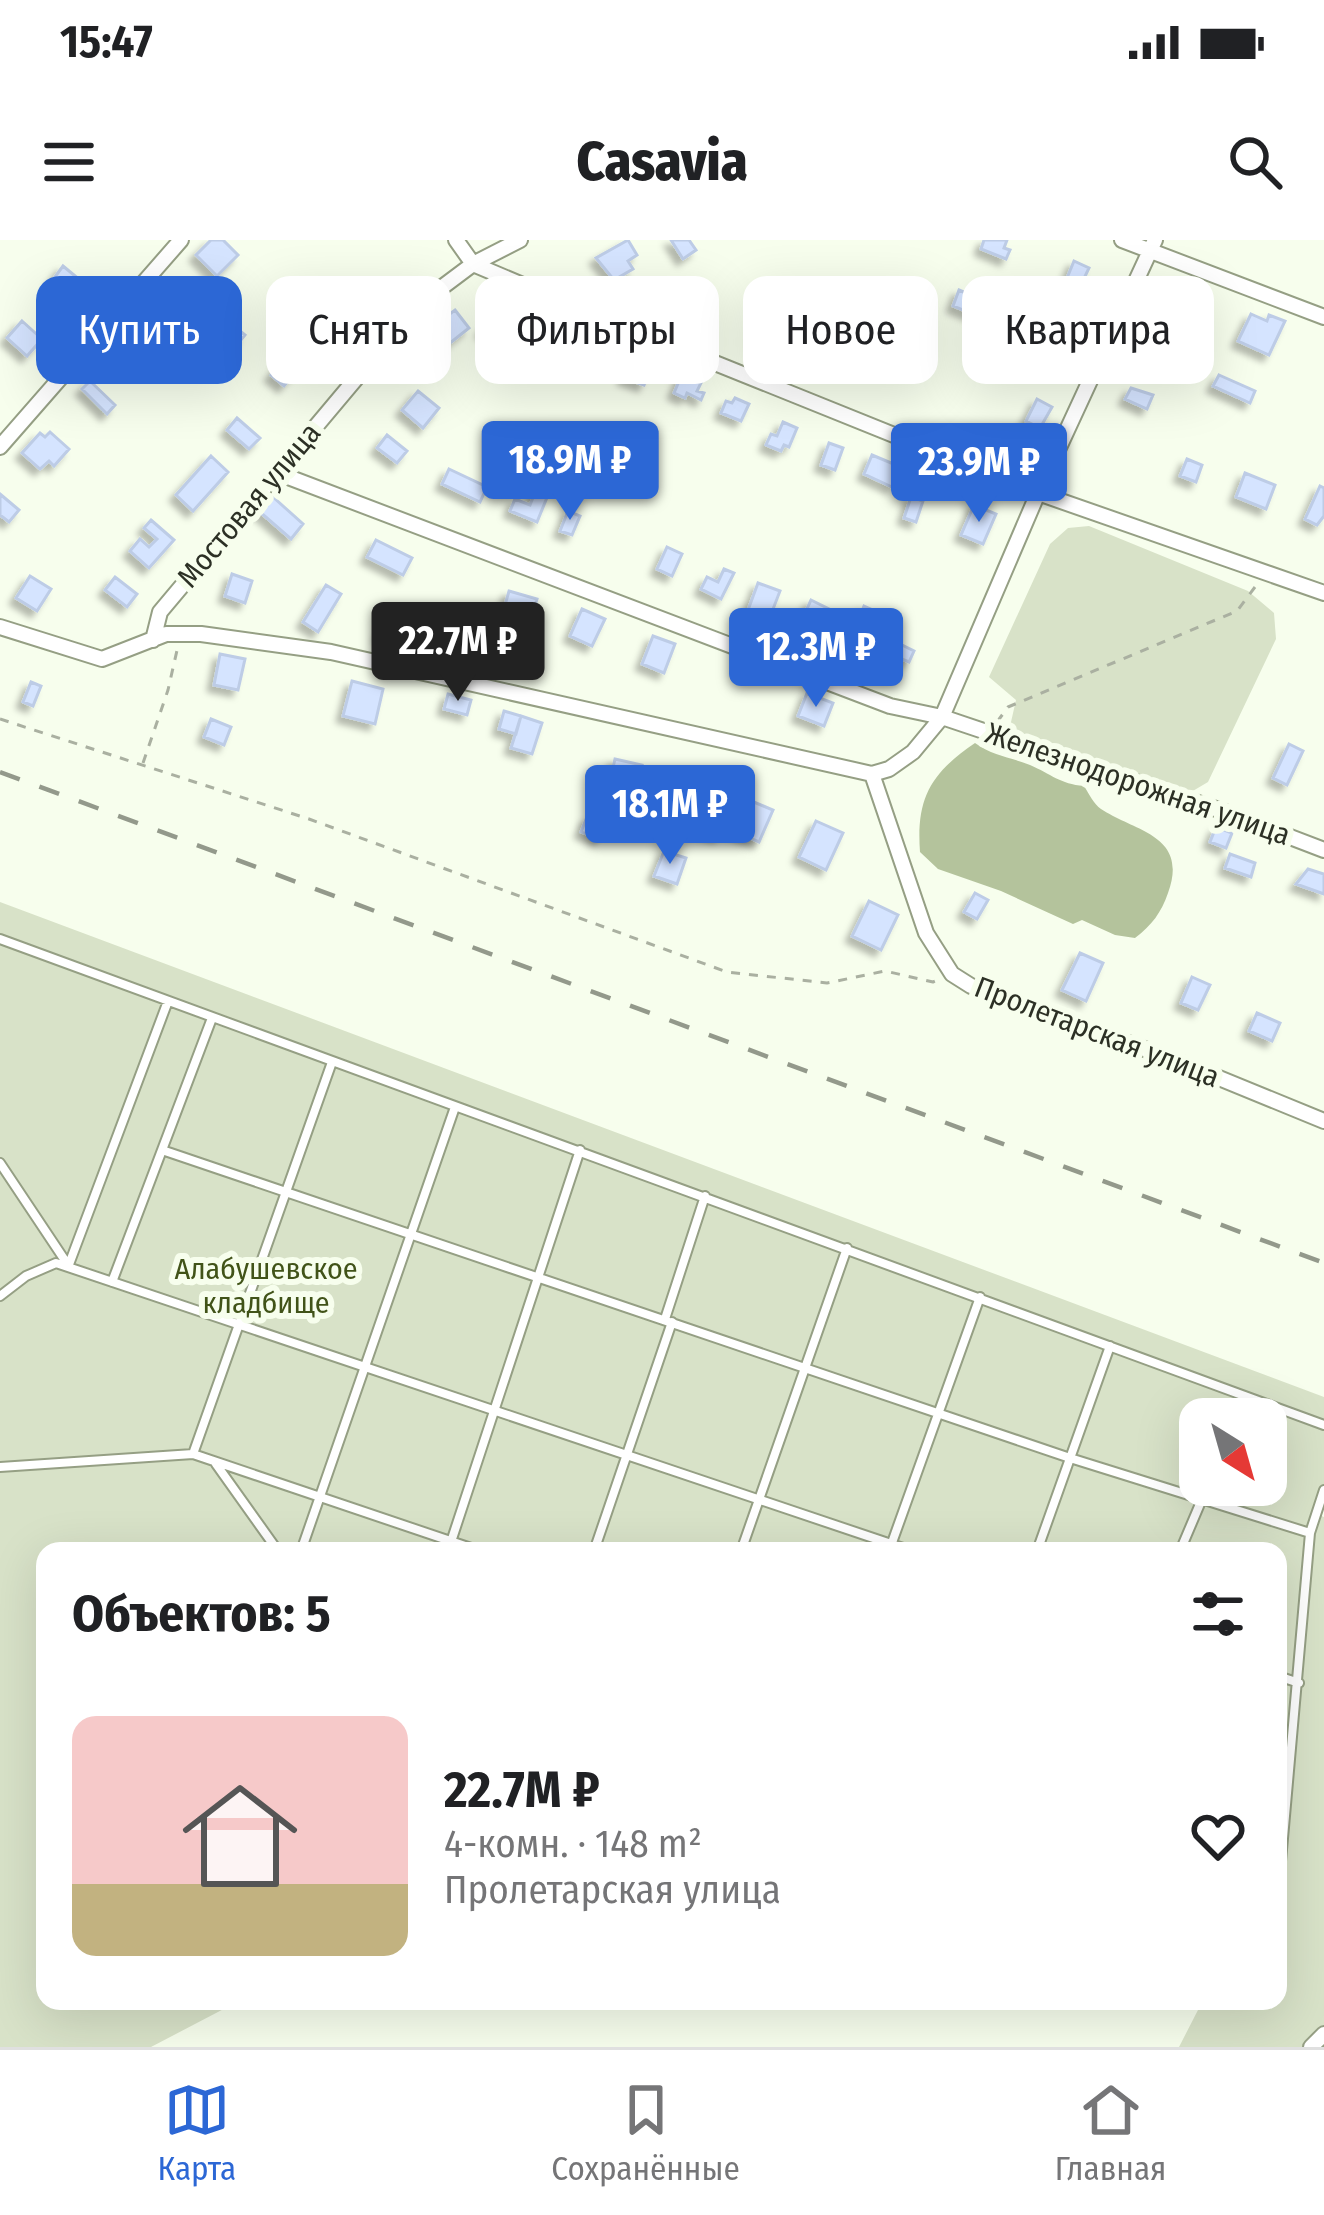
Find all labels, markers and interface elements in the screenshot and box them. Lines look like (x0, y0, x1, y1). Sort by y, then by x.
text: 15:47 (60, 15, 153, 69)
icon: menu (36, 129, 102, 195)
icon: search (1222, 129, 1288, 195)
text: Casavia (576, 130, 748, 194)
chip: Купить (36, 276, 242, 384)
chip: Снять (266, 276, 451, 384)
chip: Фильтры (475, 276, 719, 384)
chip: Новое (743, 276, 938, 384)
chip: Квартира (962, 276, 1214, 384)
street label: Мостовая улица (170, 415, 328, 595)
pin: 18.9M ₽ (459, 421, 681, 523)
pin: 23.9M ₽ (868, 423, 1090, 525)
text: 18.9M ₽ (509, 437, 631, 483)
text: 23.9M ₽ (918, 439, 1040, 485)
pin: 22.7M ₽ (347, 602, 569, 704)
pin: 12.3M ₽ (705, 608, 927, 710)
text: 22.7M ₽ (399, 618, 517, 664)
text: 12.3M ₽ (756, 624, 876, 670)
street label: Железнодорожная улица (981, 715, 1295, 853)
pin: 18.1M ₽ (559, 765, 781, 867)
text: 18.1M ₽ (612, 781, 728, 827)
street label: Пролетарская улица (970, 969, 1224, 1095)
park label: Алабушевское кладбище (174, 1251, 358, 1321)
north arrow (1179, 1398, 1287, 1506)
map controls (1179, 1398, 1287, 1506)
icon: filters (1185, 1581, 1251, 1647)
text: Объектов: 5 (72, 1583, 331, 1645)
text: 22.7M ₽ (444, 1759, 600, 1821)
icon: home (168, 1764, 312, 1908)
icon: heart (1185, 1803, 1251, 1869)
text: 4-комн. · 148 m² (444, 1821, 702, 1867)
text: Пролетарская улица (444, 1867, 781, 1913)
tab: Карта (158, 2077, 236, 2189)
tab: Сохранённые (551, 2077, 740, 2189)
tab: Главная (1055, 2077, 1166, 2189)

